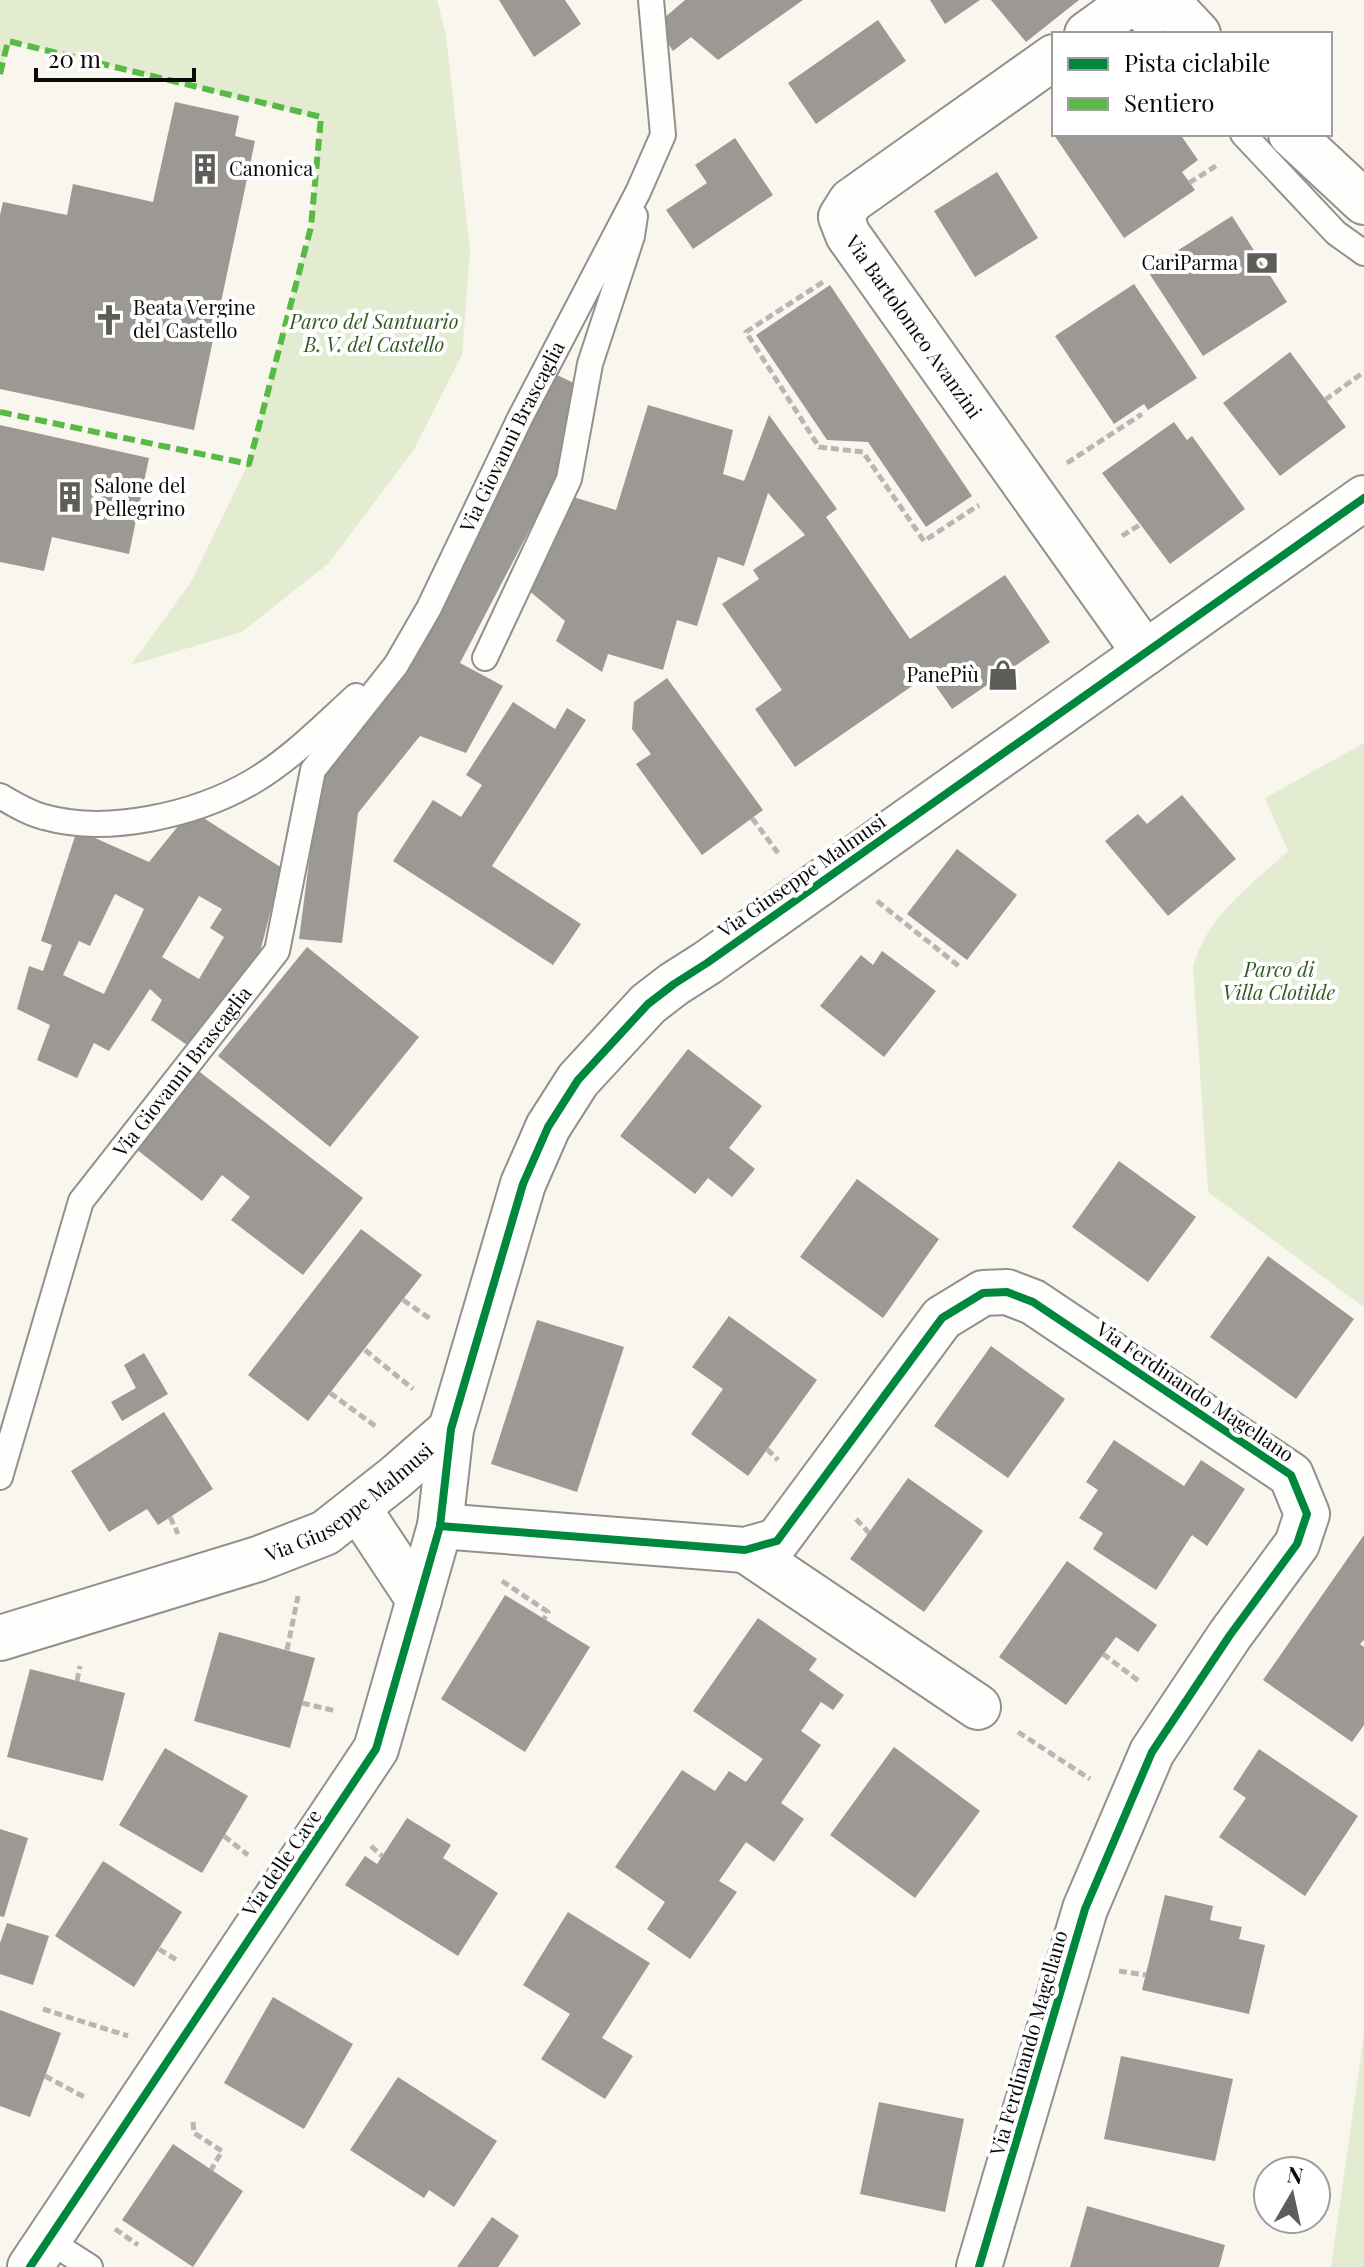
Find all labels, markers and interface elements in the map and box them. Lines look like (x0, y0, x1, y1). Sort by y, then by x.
scale bar (36, 32, 194, 82)
legend (1052, 32, 1332, 136)
text: 20 m (48, 42, 101, 74)
text: Pista ciclabile (1124, 46, 1270, 78)
text: Sentiero (1124, 86, 1214, 118)
building icon: Canonica (188, 152, 222, 186)
place label: Canonica (229, 154, 313, 181)
street label: Via Bartolomeo Avanzini (840, 228, 989, 423)
bank icon: CariParma (1245, 246, 1279, 280)
place label: CariParma (1141, 248, 1238, 275)
place label: Beata Vergine del Castello (133, 293, 256, 343)
church icon: Beata Vergine del Castello (92, 303, 126, 337)
park label: Parco del Santuario B. V. del Castello (289, 307, 458, 357)
street label: Via Giovanni Brascaglia (452, 336, 570, 537)
place label: Salone del Pellegrino (94, 471, 186, 521)
building icon: Salone del Pellegrino (53, 480, 87, 514)
shop icon: PanePiù (986, 658, 1020, 692)
place label: PanePiù (906, 660, 979, 687)
street label: Via Giuseppe Malmusi (711, 807, 890, 943)
park label: Parco di Villa Clotilde (1223, 955, 1336, 1005)
street label: Via Giovanni Brascaglia (105, 980, 257, 1162)
street label: Via Ferdinando Magellano (1091, 1314, 1300, 1467)
street label: Via Giuseppe Malmusi (260, 1436, 438, 1567)
street label: Via delle Cave (234, 1803, 327, 1922)
street label: Via Ferdinando Magellano (982, 1927, 1073, 2159)
north arrow (1252, 2155, 1332, 2235)
text: N (1285, 2158, 1306, 2190)

